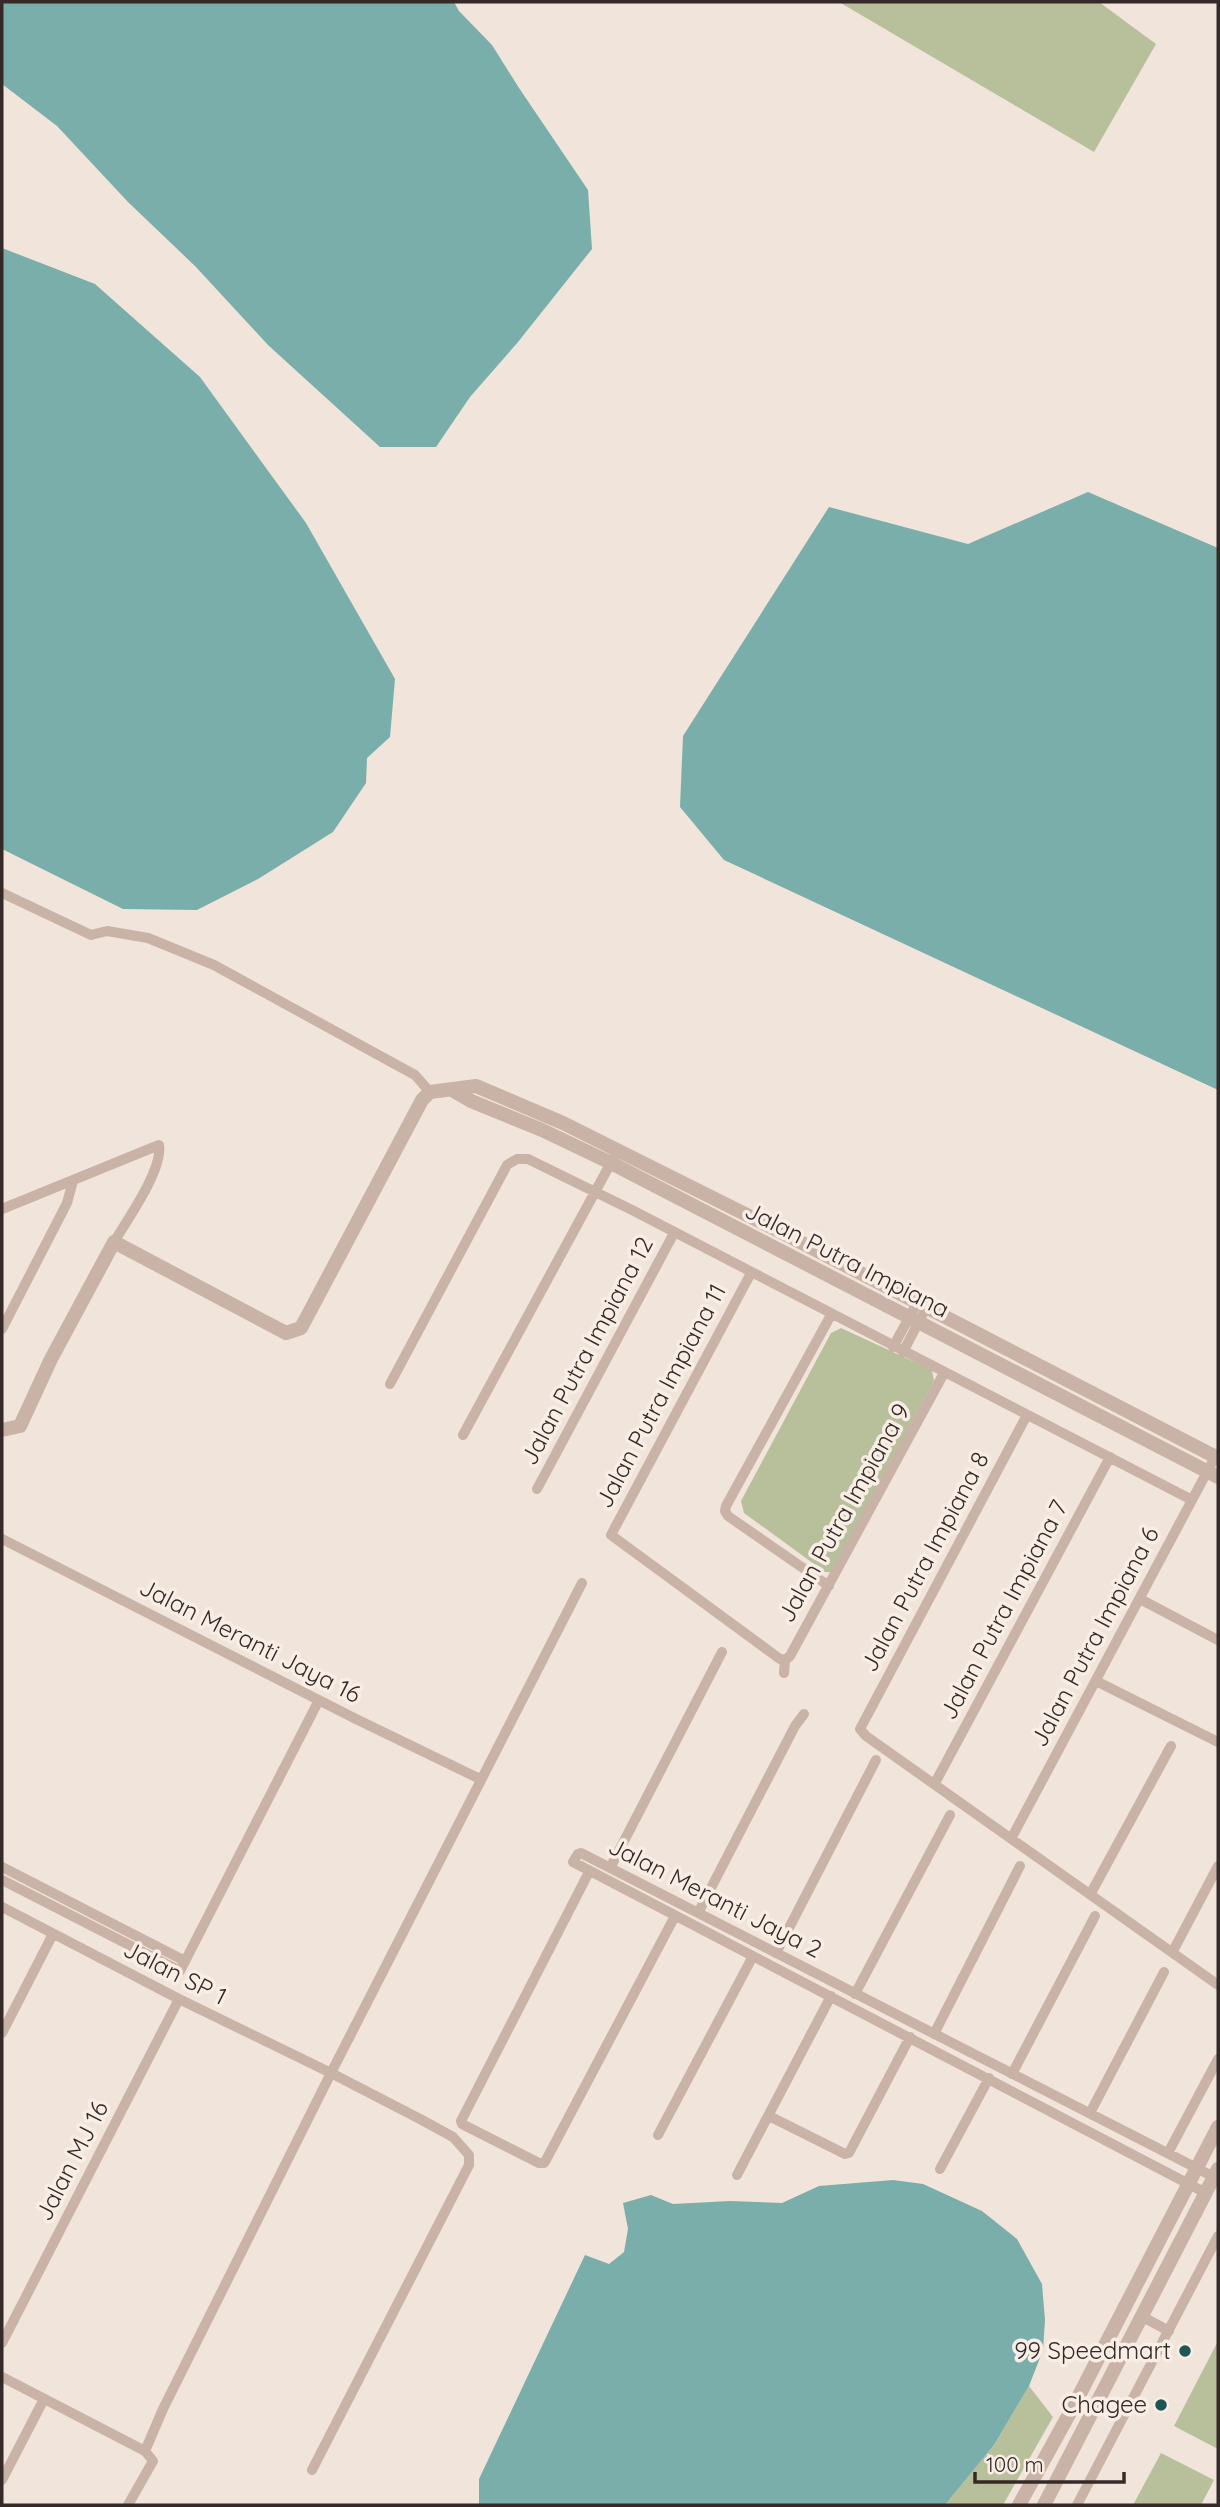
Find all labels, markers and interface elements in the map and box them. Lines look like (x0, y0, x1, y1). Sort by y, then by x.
street label: Jalan Putra Impiana (740, 1195, 955, 1324)
street label: Jalan Putra Impiana 12 (513, 1231, 659, 1470)
street label: Jalan Putra Impiana 11 (588, 1278, 732, 1513)
street label: Jalan Putra Impiana 9 (771, 1398, 916, 1627)
street label: Jalan Putra Impiana 8 (853, 1446, 995, 1677)
street label: Jalan Putra Impiana 7 (933, 1495, 1074, 1724)
street label: Jalan Putra Impiana 6 (1023, 1521, 1165, 1752)
street label: Jalan Meranti Jaya 16 (135, 1571, 366, 1709)
street label: Jalan Meranti Jaya 2 (604, 1830, 827, 1964)
street label: Jalan SP 1 (119, 1933, 232, 2011)
street label: Jalan MJ 16 (28, 2095, 114, 2226)
place label: 99 Speedmart (1014, 2335, 1171, 2365)
marker: 99 Speedmart (1177, 2343, 1193, 2359)
place label: Chagee (1062, 2389, 1147, 2419)
marker: Chagee (1153, 2397, 1169, 2413)
scale bar (975, 2440, 1124, 2484)
text: 100 m (986, 2451, 1044, 2477)

